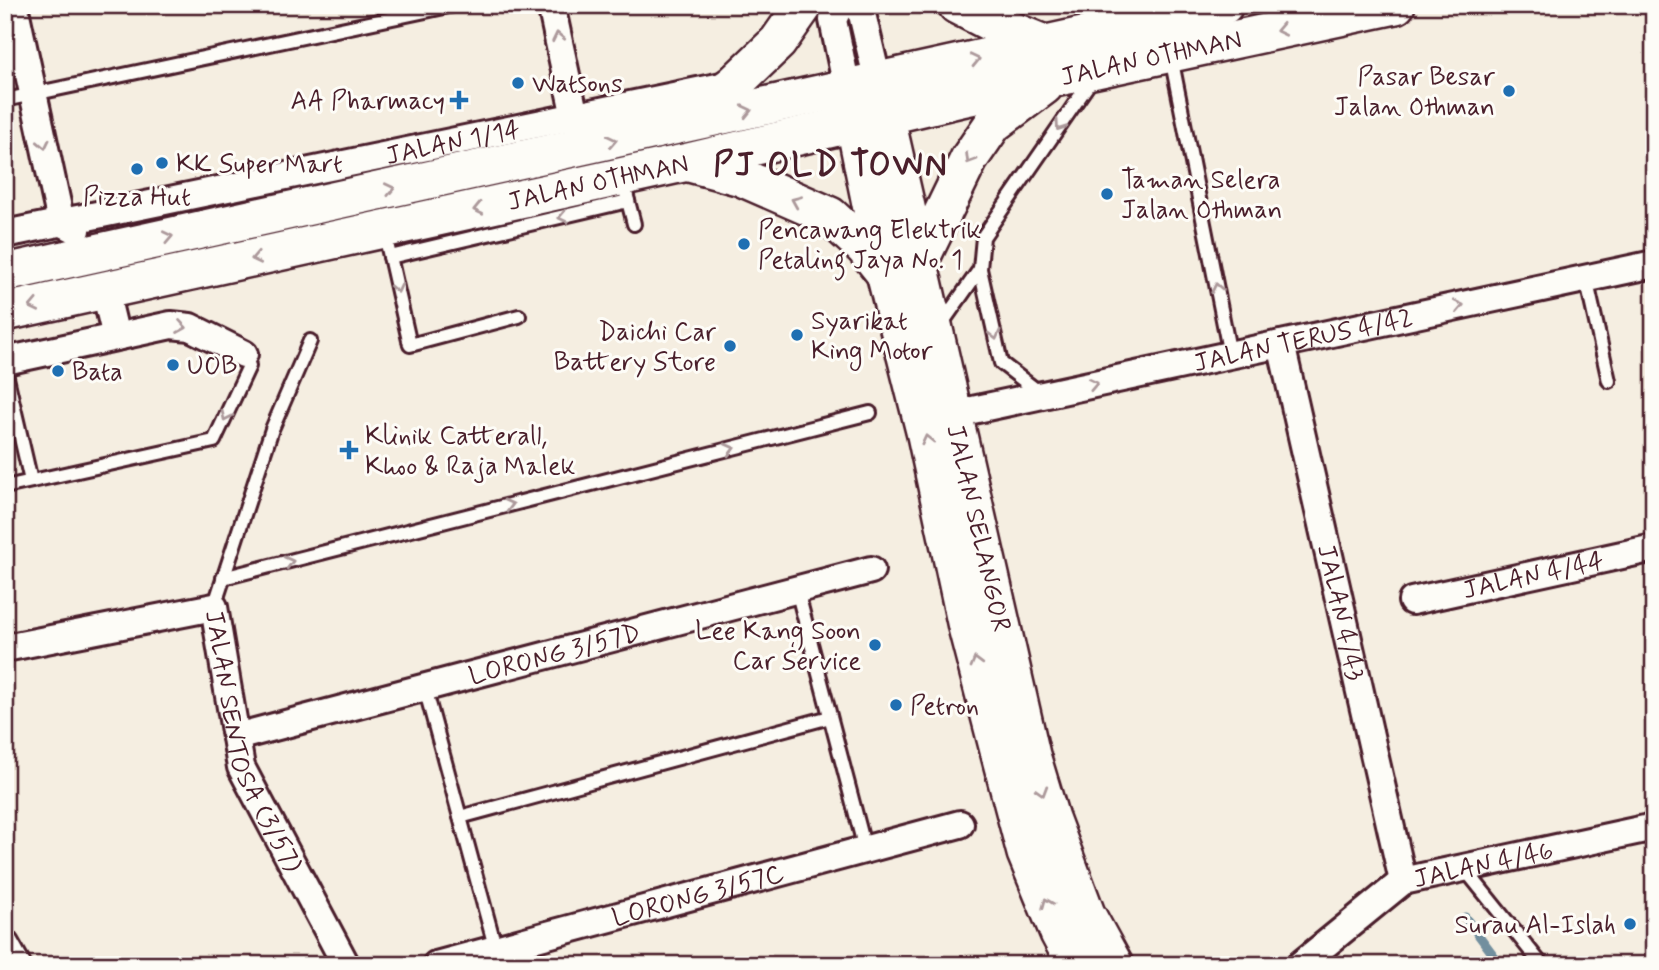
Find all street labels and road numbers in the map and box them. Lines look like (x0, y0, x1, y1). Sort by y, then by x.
street label: JALAN OTHMAN (1058, 23, 1245, 95)
street label: JALAN 1/14 (383, 113, 523, 174)
street label: JALAN OTHMAN (505, 147, 692, 220)
street label: JALAN TERUS 4/42 (1191, 301, 1416, 381)
street label: JALAN SELANGOR (937, 421, 1017, 635)
street label: JALAN 4/43 (1308, 541, 1372, 684)
street label: JALAN 4/44 (1460, 544, 1607, 608)
street label: JALAN SENTOSA (3/57) (196, 608, 309, 879)
street label: LORONG 3/57D (465, 616, 644, 694)
street label: JALAN 4/46 (1411, 834, 1557, 897)
street label: LORONG 3/57C (609, 857, 788, 936)

